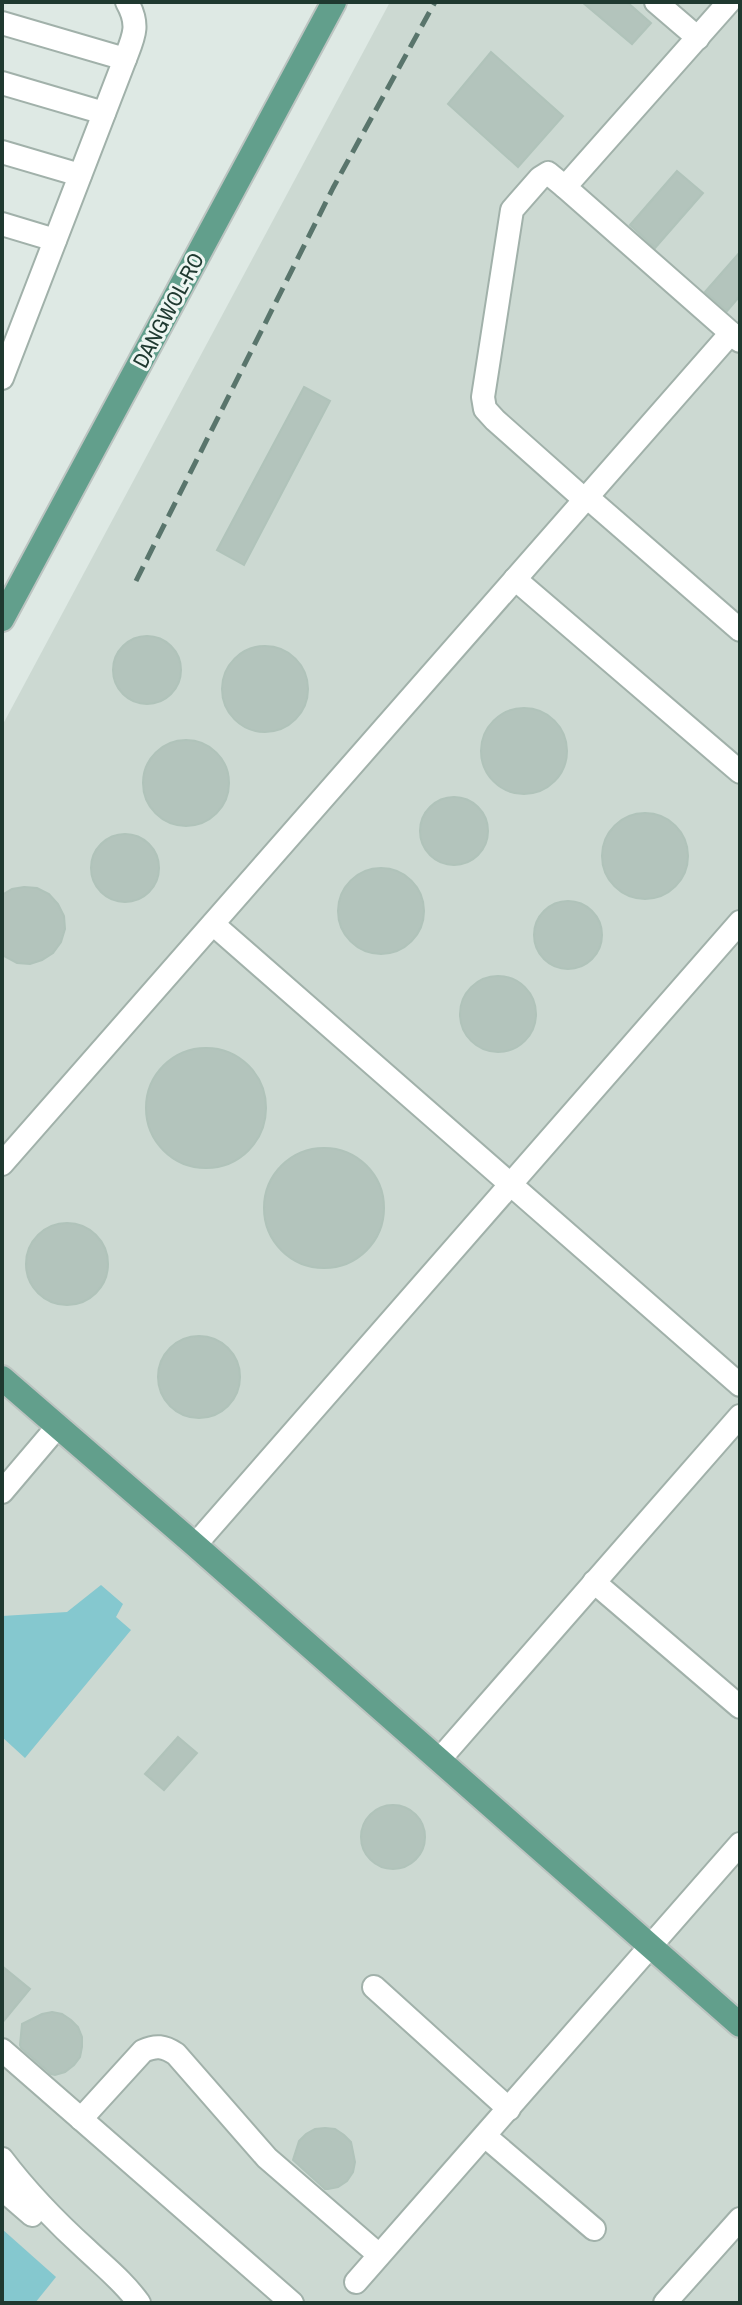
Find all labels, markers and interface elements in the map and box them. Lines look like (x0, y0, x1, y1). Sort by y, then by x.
street label: DANGWOL-RO (125, 247, 211, 373)

